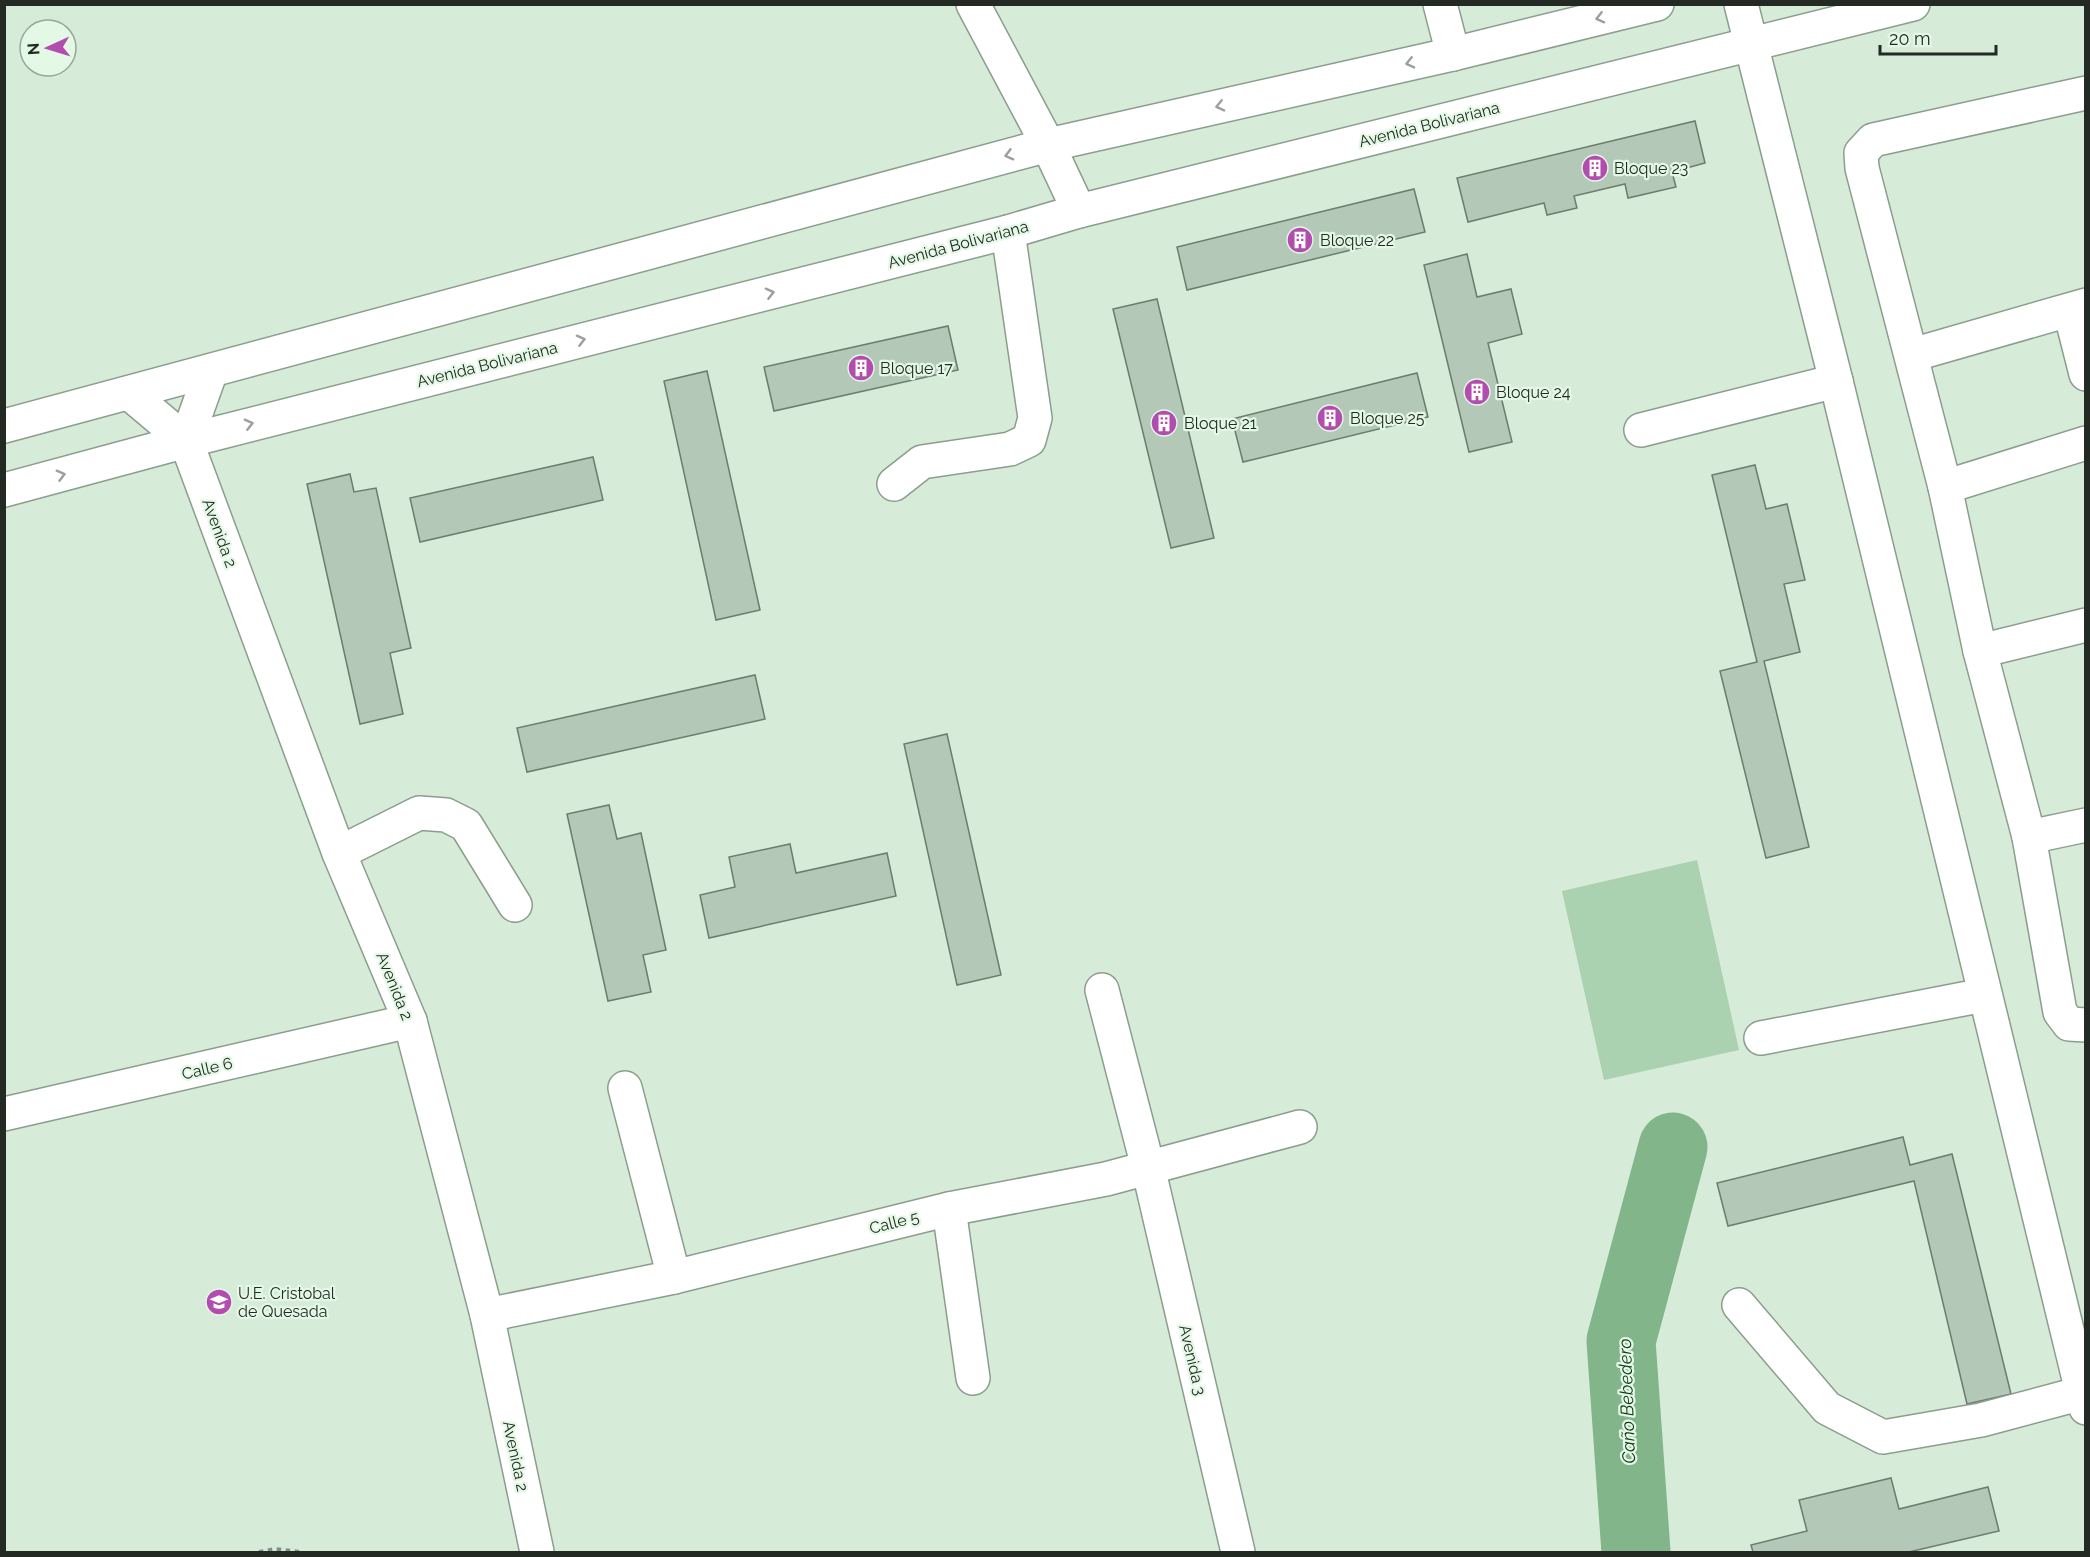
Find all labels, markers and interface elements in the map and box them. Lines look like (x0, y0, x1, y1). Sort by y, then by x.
one-way arrow (1595, 11, 1605, 24)
north arrow (18, 18, 78, 78)
scale bar (1880, 18, 1996, 56)
text: 20 m (1889, 28, 1931, 49)
text: N (24, 42, 43, 56)
one-way arrow (1405, 56, 1415, 69)
street label: Avenida Bolivariana (1357, 98, 1501, 151)
one-way arrow (1215, 99, 1225, 112)
one-way arrow (1005, 148, 1015, 161)
building icon: Bloque 23 (1580, 153, 1610, 183)
place label: Bloque 23 (1614, 159, 1688, 178)
street label: Avenida Bolivariana (886, 217, 1030, 272)
building icon: Bloque 22 (1285, 225, 1315, 255)
place label: Bloque 22 (1320, 231, 1394, 250)
one-way arrow (765, 287, 775, 300)
one-way arrow (576, 335, 586, 348)
street label: Avenida Bolivariana (415, 338, 559, 391)
building icon: Bloque 17 (846, 353, 876, 383)
place label: Bloque 17 (880, 359, 953, 378)
building icon: Bloque 24 (1462, 377, 1492, 407)
place label: Bloque 24 (1496, 383, 1571, 402)
building icon: Bloque 25 (1315, 403, 1345, 433)
building icon: Bloque 21 (1149, 408, 1179, 438)
place label: Bloque 25 (1350, 409, 1425, 428)
place label: Bloque 21 (1184, 414, 1257, 433)
one-way arrow (244, 419, 254, 432)
one-way arrow (55, 470, 66, 482)
street label: Avenida 2 (198, 496, 241, 570)
street label: Avenida 2 (372, 949, 417, 1023)
street label: Calle 6 (180, 1053, 234, 1084)
street label: Calle 5 (867, 1207, 921, 1238)
place label: U.E. Cristobal de Quesada (238, 1284, 336, 1321)
school or university icon: U.E. Cristobal de Quesada (204, 1287, 234, 1317)
street label: Avenida 3 (1175, 1323, 1210, 1397)
water label: Caño Bebedero (1614, 1338, 1639, 1464)
street label: Avenida 2 (499, 1419, 532, 1493)

